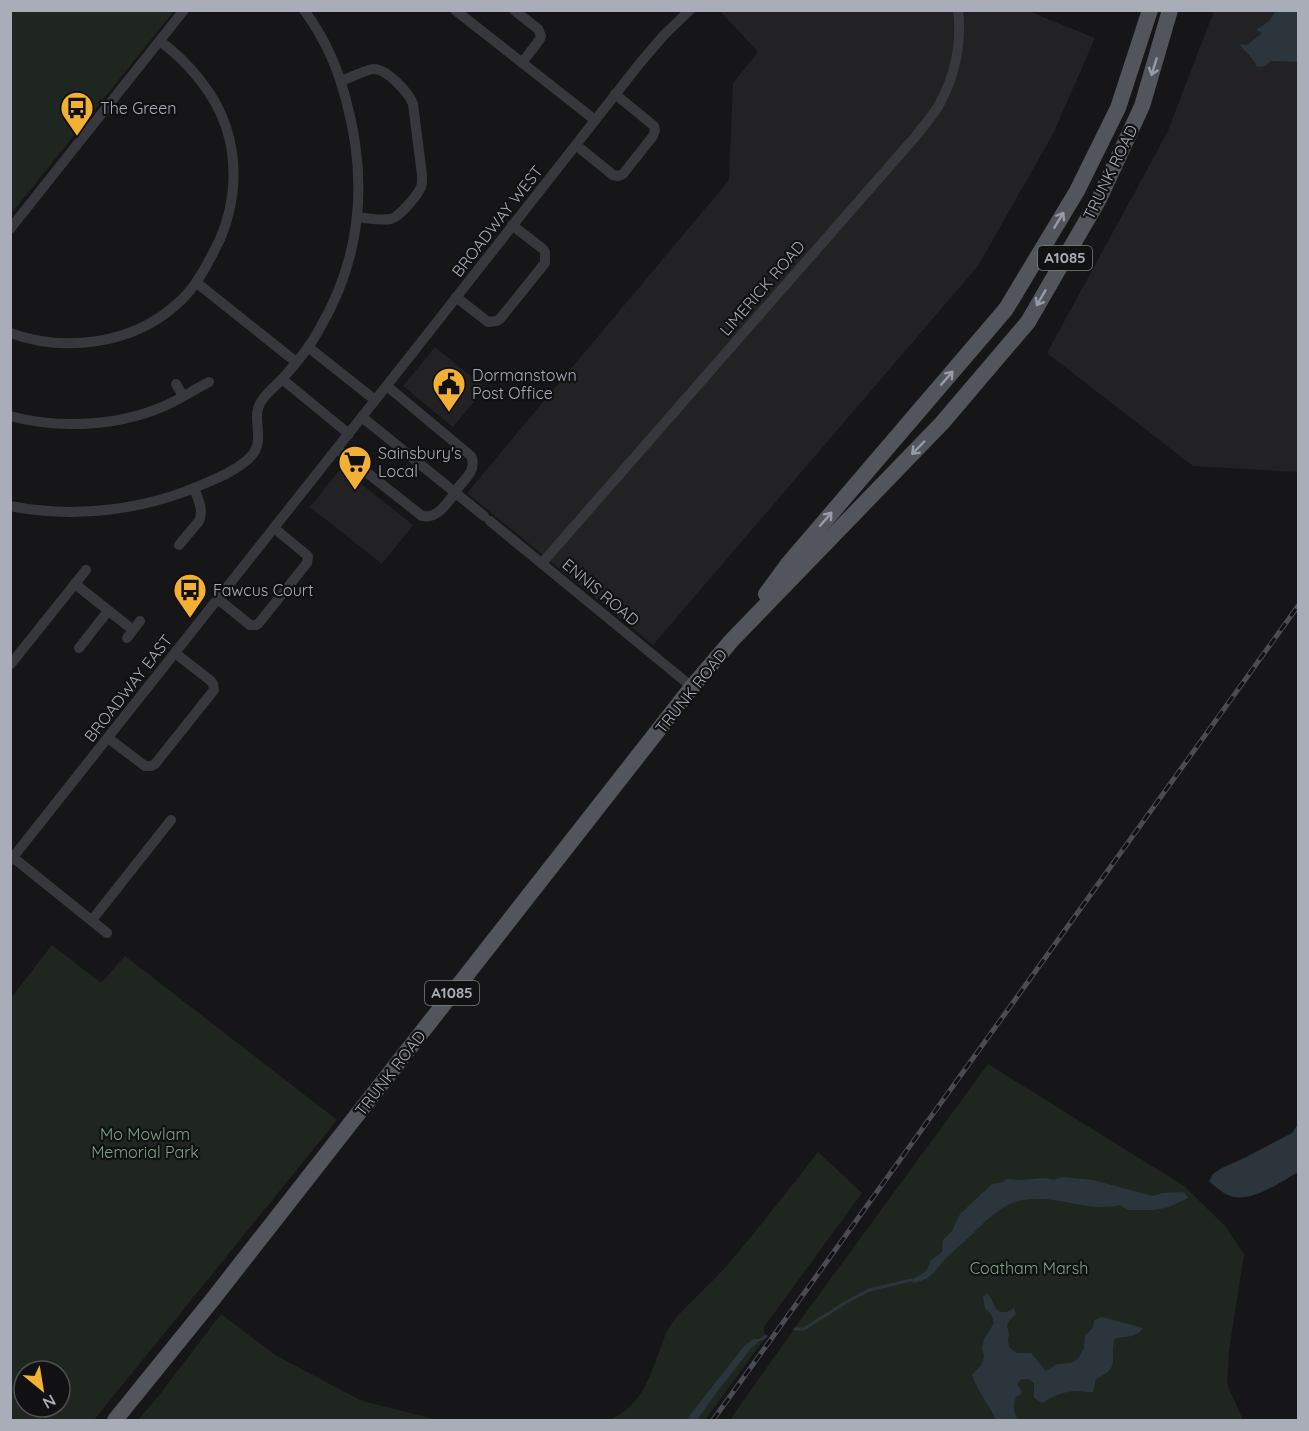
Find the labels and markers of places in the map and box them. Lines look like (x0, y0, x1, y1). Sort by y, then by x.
bus stop icon: The Green (59, 90, 95, 137)
place label: The Green (100, 98, 176, 118)
place label: Dormanstown Post Office (472, 365, 577, 403)
public building icon: Dormanstown Post Office (431, 366, 467, 413)
place label: Sainsbury's Local (378, 443, 462, 481)
supermarket icon: Sainsbury's Local (337, 444, 373, 491)
bus stop icon: Fawcus Court (172, 572, 208, 619)
place label: Fawcus Court (213, 580, 313, 600)

